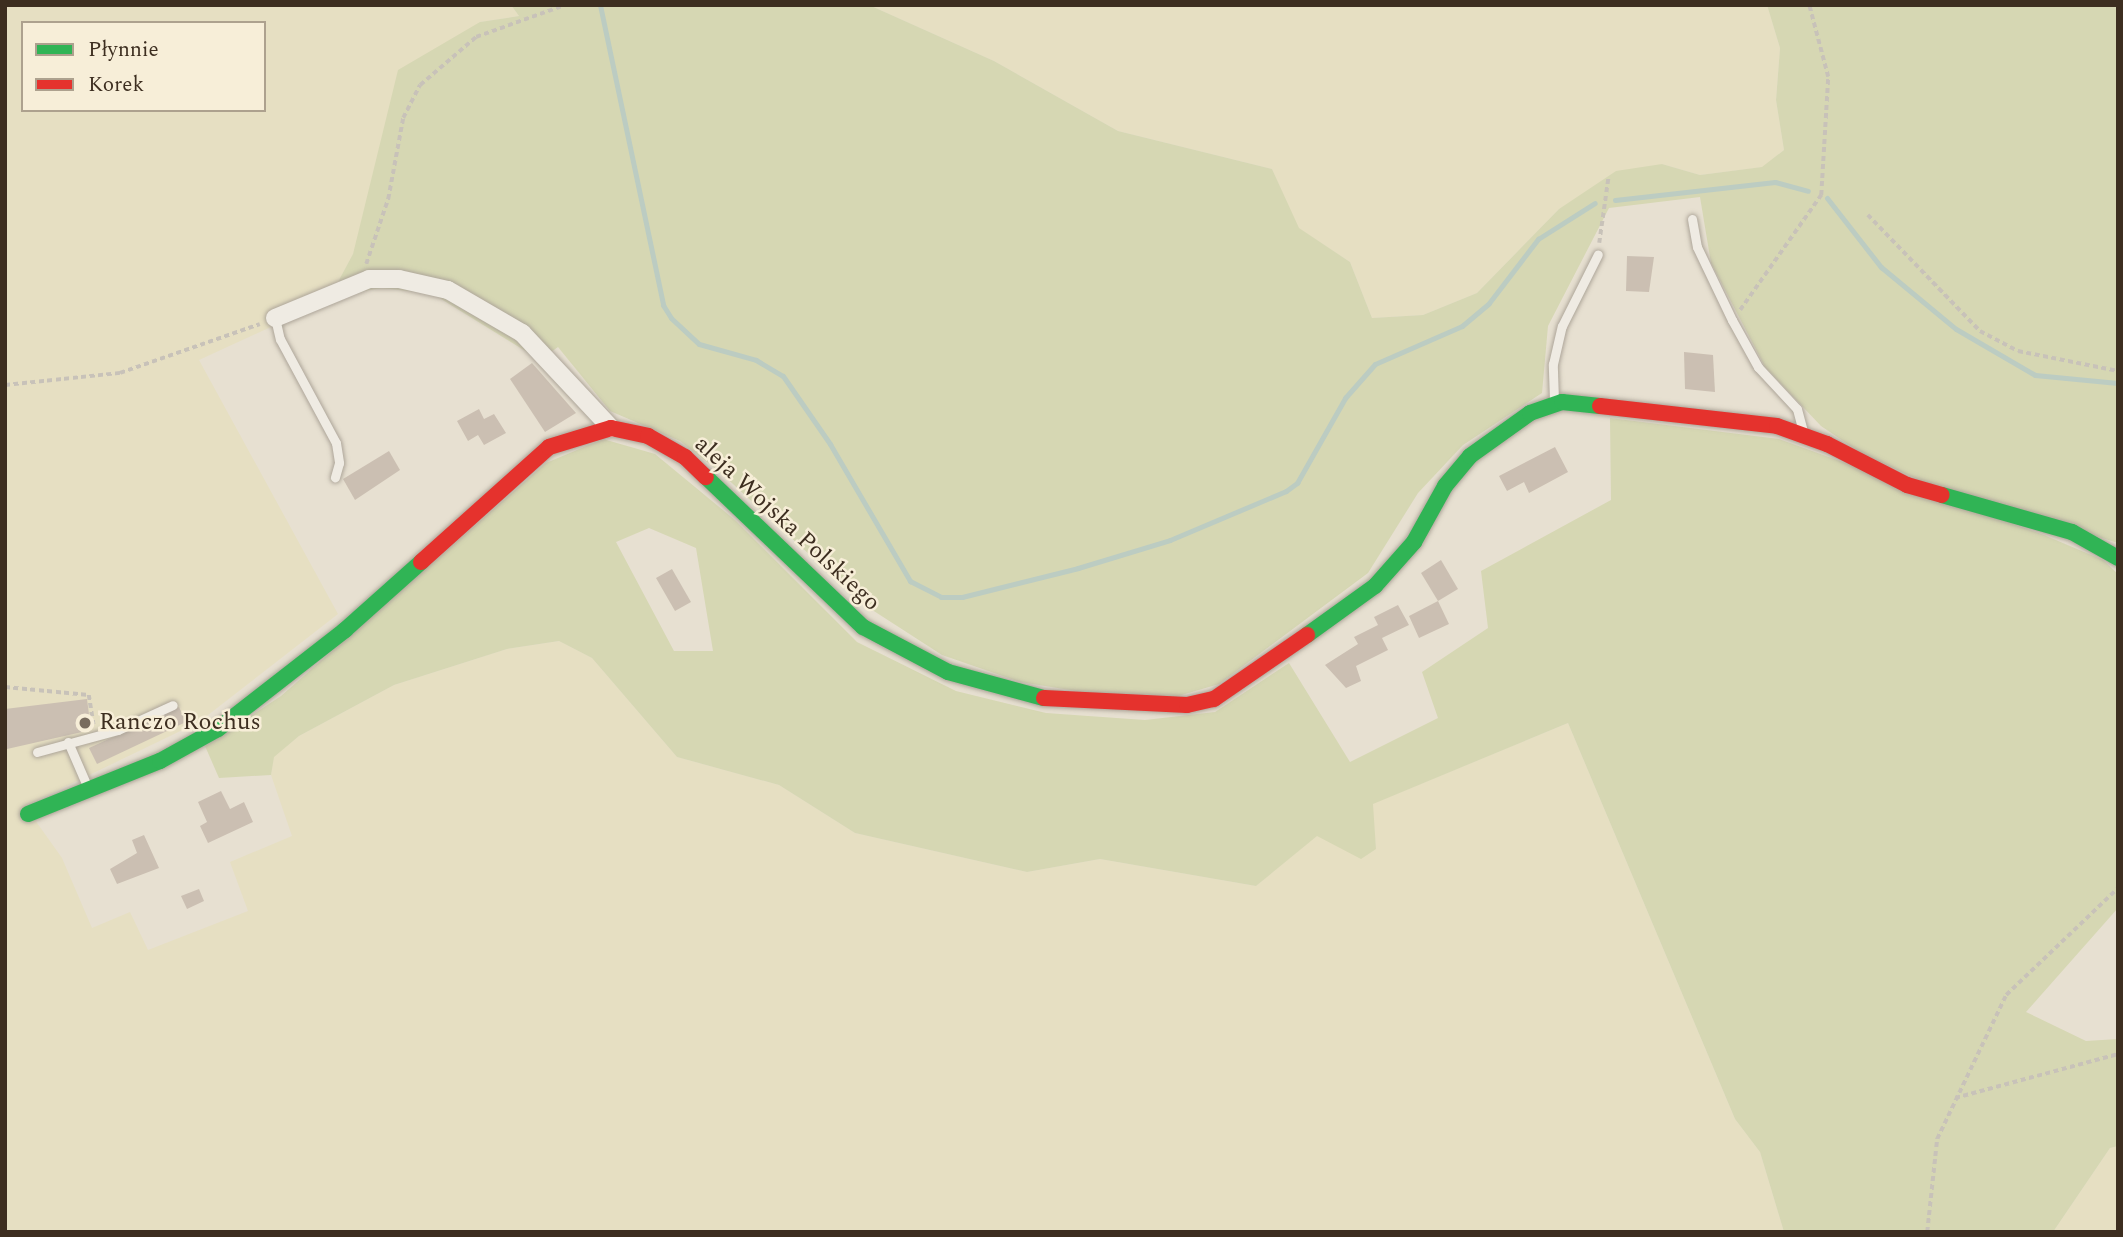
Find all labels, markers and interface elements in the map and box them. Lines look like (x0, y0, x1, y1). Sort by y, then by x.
legend (21, 21, 266, 112)
text: Płynnie (88, 34, 159, 66)
text: Korek (88, 69, 144, 101)
street label: aleja Wojska Polskiego (688, 430, 886, 618)
place label: Ranczo Rochus (99, 709, 261, 737)
marker: Ranczo Rochus (77, 715, 93, 731)

